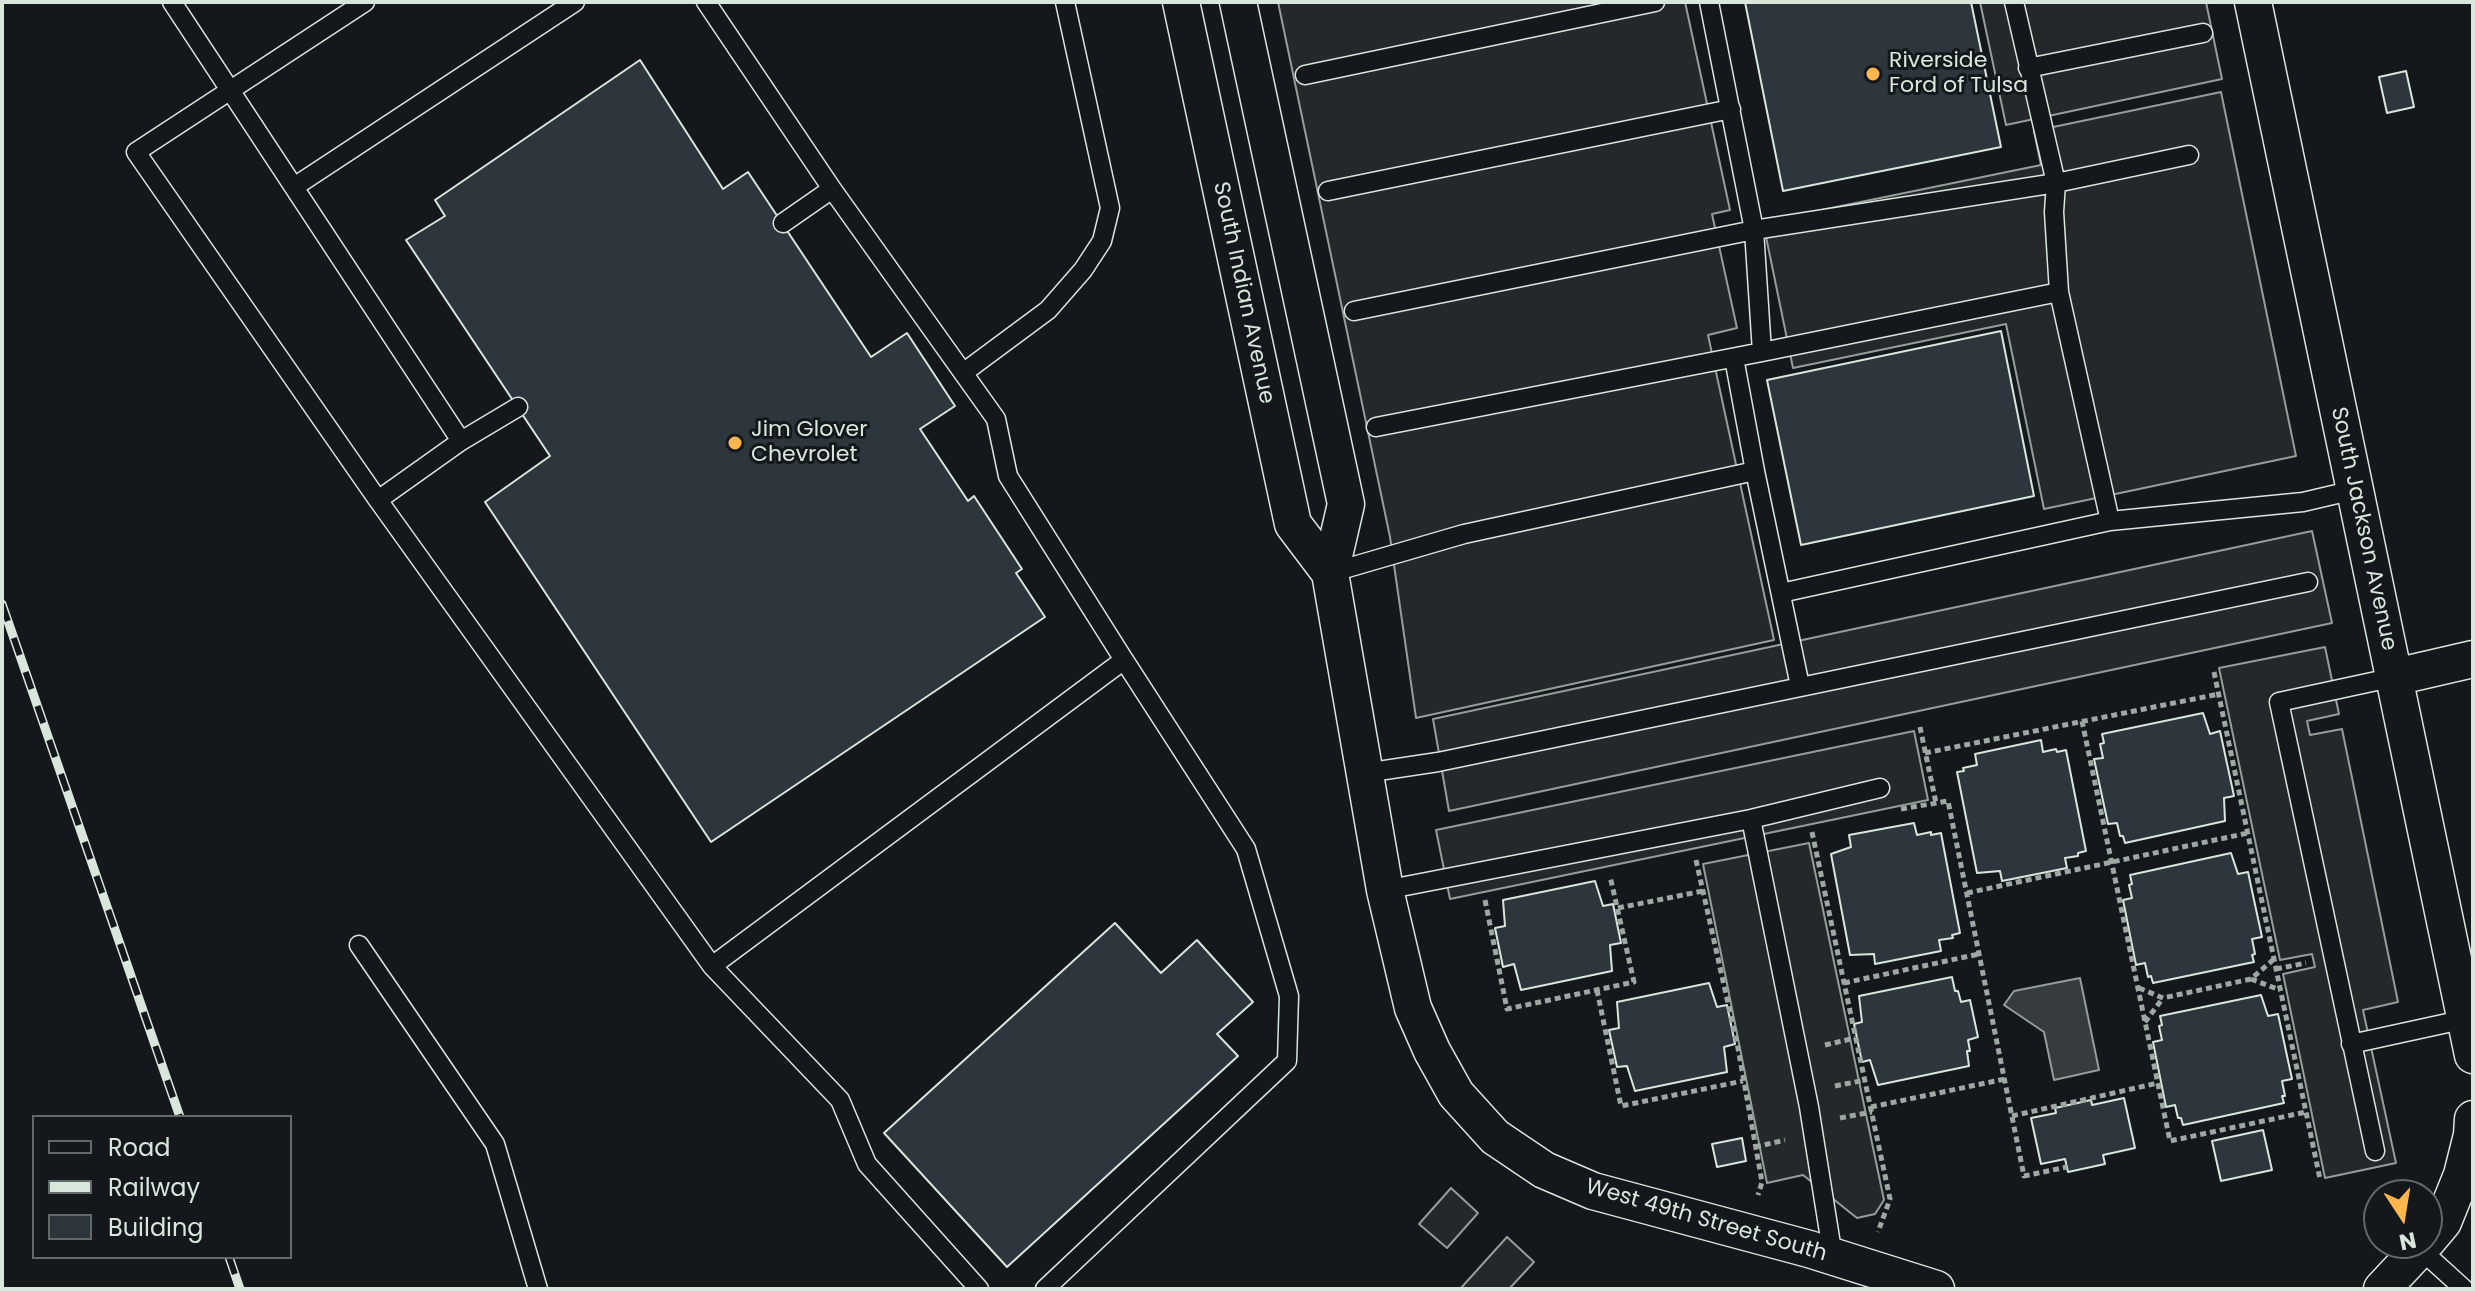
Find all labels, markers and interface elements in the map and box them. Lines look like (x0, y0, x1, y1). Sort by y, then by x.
place label: Riverside Ford of Tulsa (1889, 48, 2028, 100)
marker: Riverside Ford of Tulsa (1864, 65, 1882, 83)
street label: South Indian Avenue (1207, 180, 1279, 406)
street label: South Jackson Avenue (2324, 405, 2402, 653)
place label: Jim Glover Chevrolet (751, 417, 867, 468)
marker: Jim Glover Chevrolet (726, 434, 744, 452)
legend (32, 1115, 292, 1259)
text: Road (108, 1131, 170, 1164)
text: Railway (108, 1171, 200, 1204)
street label: West 49th Street South (1582, 1174, 1830, 1268)
north arrow (2363, 1179, 2443, 1259)
text: Building (108, 1211, 204, 1244)
text: N (2396, 1224, 2419, 1258)

